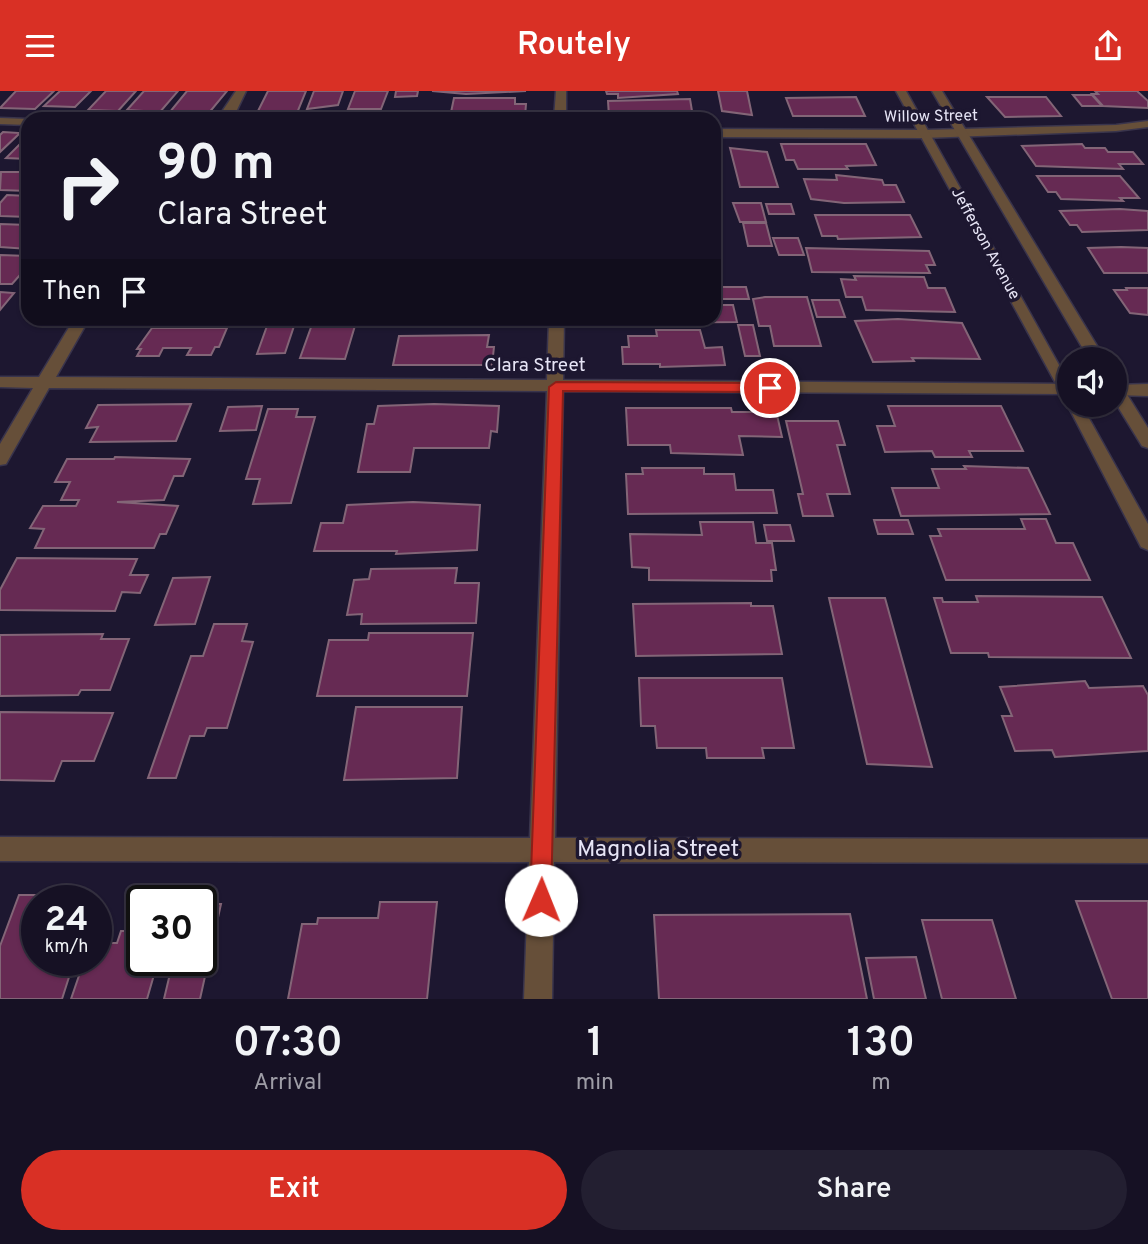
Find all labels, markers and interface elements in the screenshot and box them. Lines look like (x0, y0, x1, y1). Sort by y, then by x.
text: Routely (517, 26, 631, 66)
icon: menu (21, 27, 59, 65)
icon: share (1089, 27, 1127, 65)
street label: Willow Street (884, 106, 978, 128)
text: 90 m (157, 135, 275, 197)
icon: right (42, 140, 133, 231)
street label: Jefferson Avenue (946, 185, 1024, 303)
text: Clara Street (157, 196, 328, 236)
icon: arrive (115, 273, 153, 311)
text: Then (42, 276, 101, 309)
map controls (1057, 347, 1127, 417)
button: sound (1057, 347, 1127, 417)
street label: Clara Street (484, 354, 586, 378)
pin (740, 358, 800, 418)
icon: arrive (751, 369, 789, 407)
street label: Magnolia Street (577, 836, 739, 865)
position arrow (504, 863, 578, 937)
speed limit sign: 30 (126, 885, 217, 976)
text: 24 (45, 899, 88, 943)
text: km/h (45, 936, 88, 959)
text: 07:30 (233, 1018, 343, 1071)
text: 1 (587, 1018, 603, 1071)
text: 130 (847, 1018, 915, 1071)
text: Arrival (254, 1069, 322, 1098)
text: min (576, 1069, 614, 1098)
text: m (871, 1069, 891, 1098)
button: Exit (21, 1150, 567, 1230)
button: Share (581, 1150, 1127, 1230)

